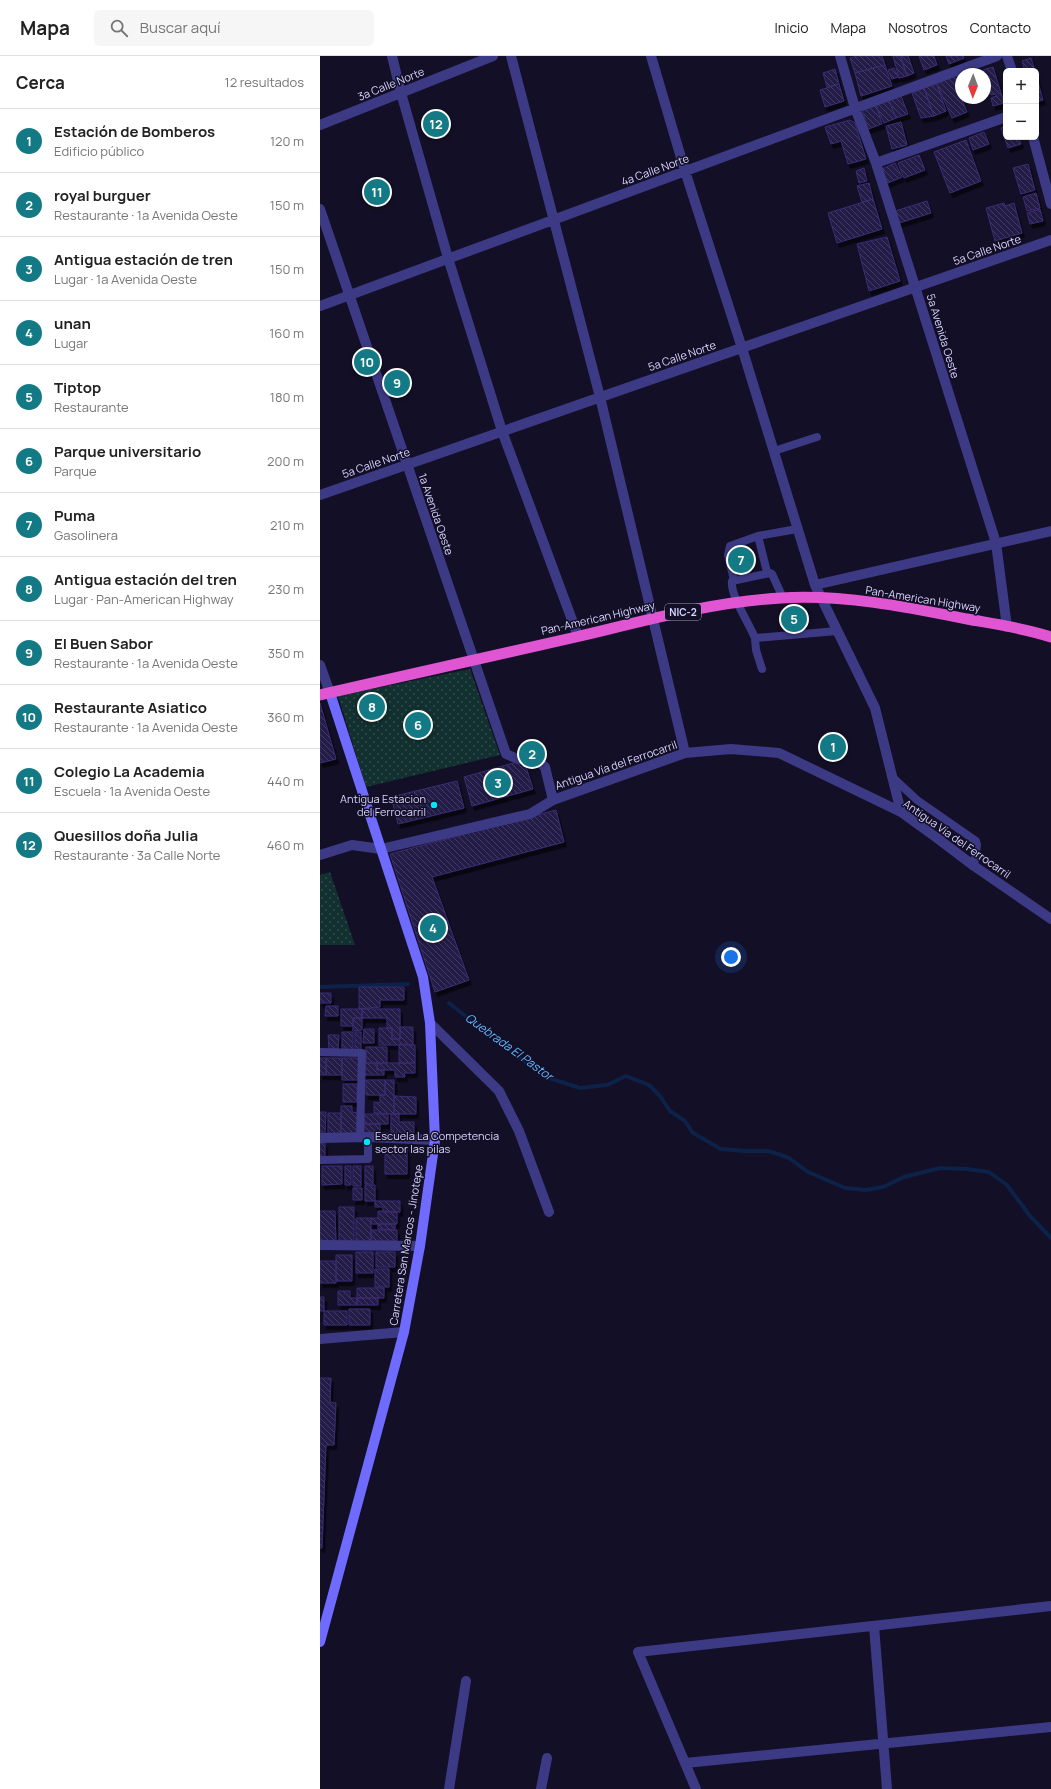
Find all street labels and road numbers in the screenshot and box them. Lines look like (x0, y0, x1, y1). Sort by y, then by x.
street label: 3a Calle Norte (355, 63, 427, 104)
street label: 4a Calle Norte (619, 150, 691, 189)
street label: 5a Calle Norte (951, 231, 1023, 268)
street label: 5a Avenida Oeste (924, 292, 964, 380)
street label: 5a Calle Norte (646, 337, 718, 374)
street label: 5a Calle Norte (340, 444, 412, 481)
street label: 1a Avenida Oeste (415, 471, 458, 557)
street label: Pan-American Highway (864, 582, 982, 615)
street label: Pan-American Highway (539, 597, 656, 638)
road number: NIC-2 (665, 604, 701, 620)
street label: Antigua Vía del Ferrocarril (553, 737, 679, 792)
street label: Antigua Vía del Ferrocarril (900, 796, 1014, 882)
street label: Carretera San Marcos - Jinotepe (385, 1163, 426, 1327)

